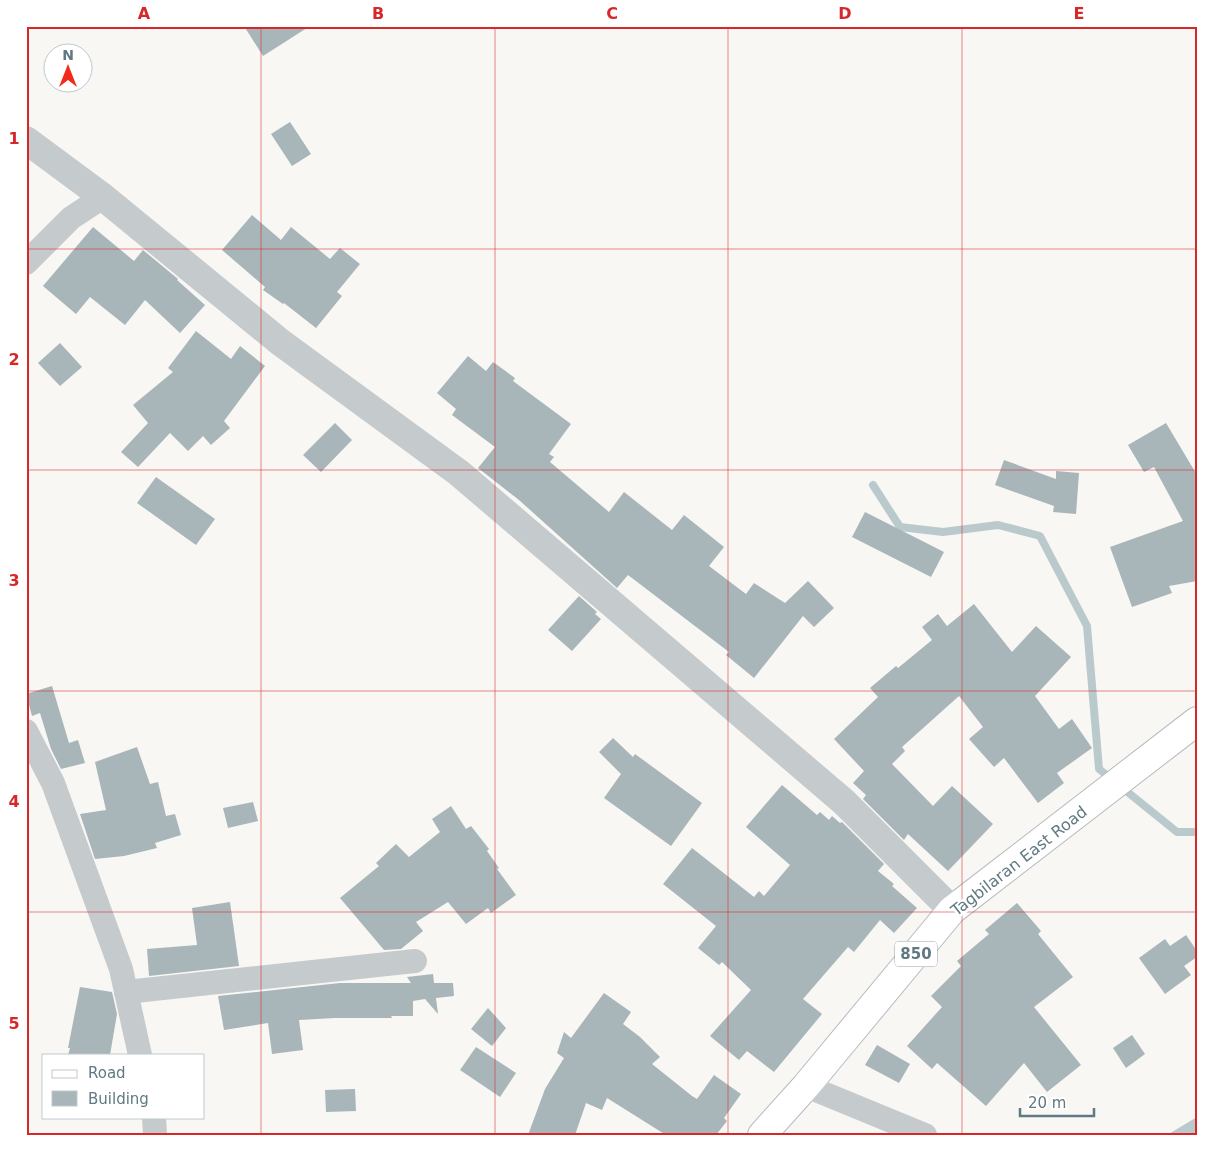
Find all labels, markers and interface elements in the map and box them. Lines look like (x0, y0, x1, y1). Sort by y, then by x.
text: A (138, 4, 151, 23)
text: B (372, 4, 384, 23)
text: C (606, 4, 618, 23)
text: D (838, 4, 852, 23)
text: E (1074, 4, 1084, 23)
north arrow (42, 42, 92, 92)
text: N (62, 47, 74, 63)
text: 1 (8, 129, 20, 148)
text: 2 (8, 350, 20, 369)
text: 3 (8, 571, 20, 590)
text: 4 (8, 792, 20, 811)
street label: Tagbilaran East Road (946, 802, 1091, 921)
road number: 850 (895, 942, 937, 966)
text: 5 (8, 1014, 20, 1033)
legend (42, 1054, 205, 1118)
text: Road (88, 1064, 126, 1082)
scale bar (1020, 1086, 1094, 1118)
text: Building (88, 1090, 149, 1108)
text: 20 m (1028, 1094, 1066, 1112)

